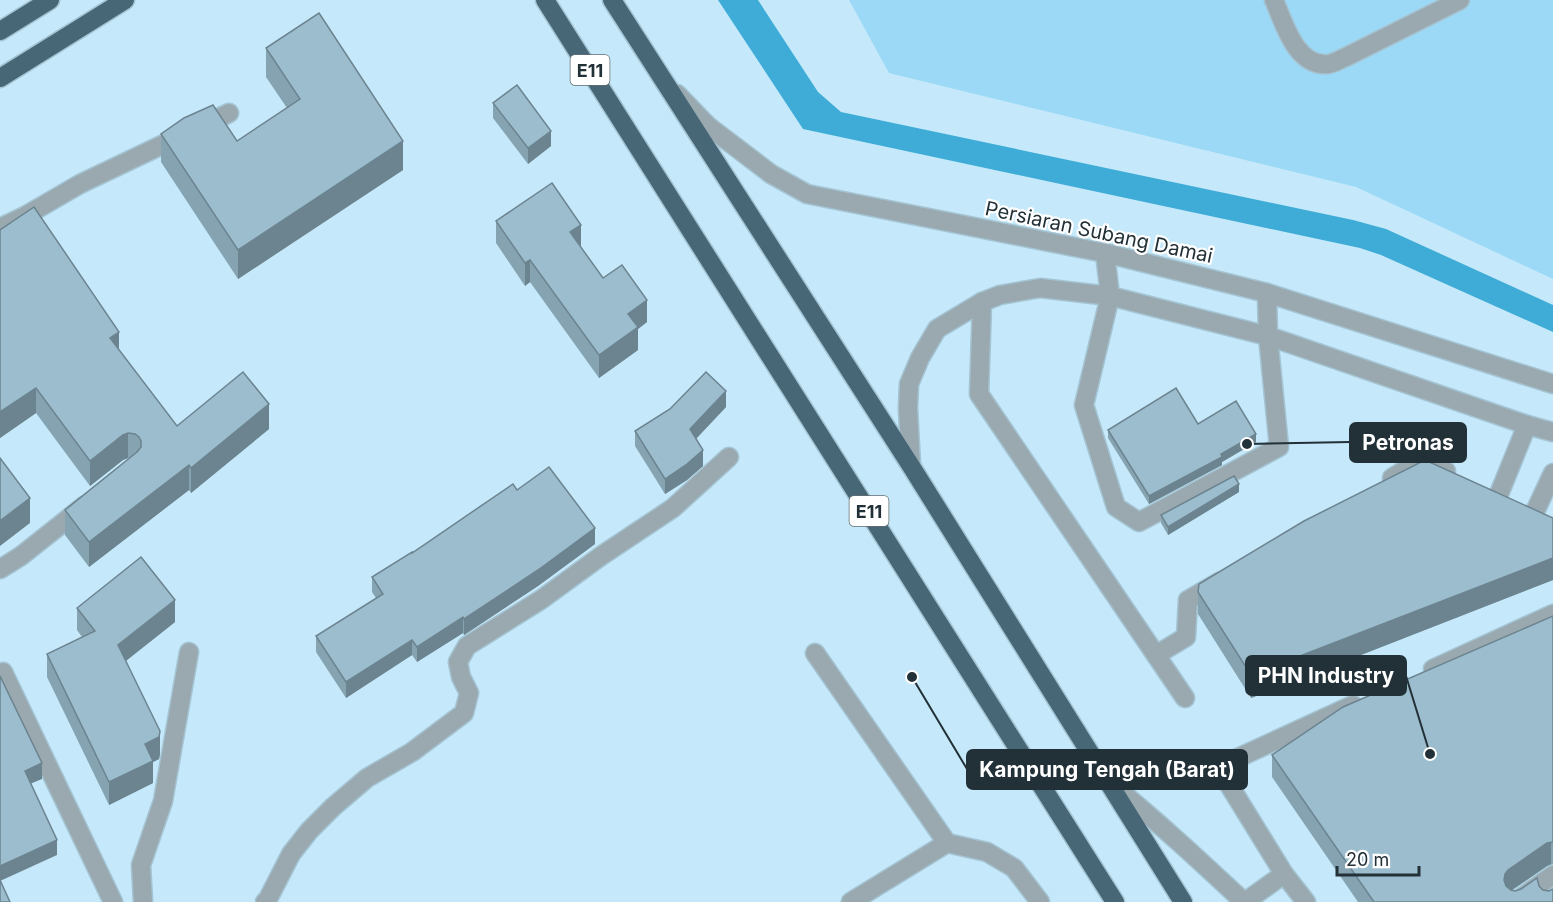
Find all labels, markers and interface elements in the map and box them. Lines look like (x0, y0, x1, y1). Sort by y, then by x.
road number: E11 (570, 55, 610, 85)
street label: Persiaran Subang Damai (983, 196, 1215, 268)
callout: Petronas (1350, 423, 1466, 462)
text: Petronas (1362, 430, 1454, 455)
road number: E11 (850, 496, 888, 526)
callout: PHN Industry (1246, 656, 1406, 695)
text: PHN Industry (1258, 663, 1395, 688)
callout: Kampung Tengah (Barat) (967, 750, 1247, 789)
text: Kampung Tengah (Barat) (979, 757, 1235, 782)
scale bar (1337, 839, 1420, 877)
text: 20 m (1346, 849, 1389, 870)

